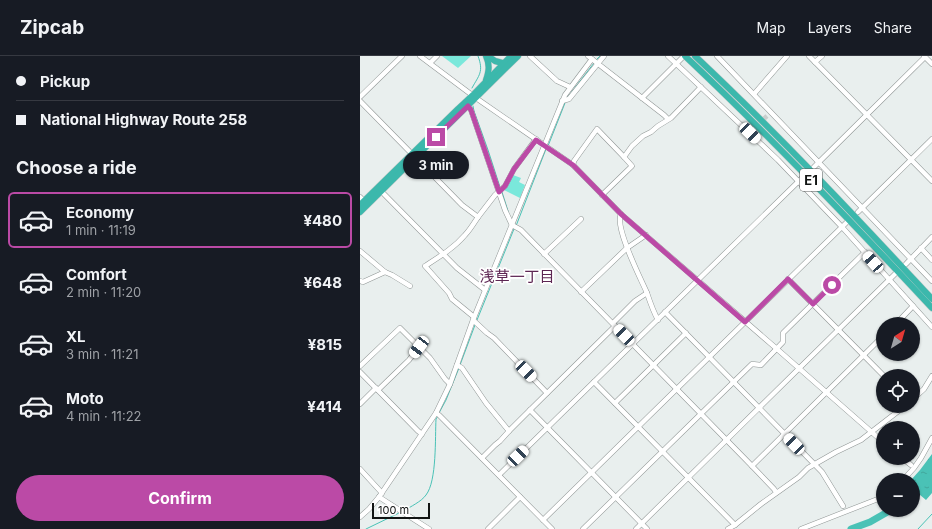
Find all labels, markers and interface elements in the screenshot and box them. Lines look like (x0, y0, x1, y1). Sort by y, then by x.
text: Zipcab (20, 16, 84, 39)
text: Map (757, 19, 786, 36)
text: Layers (808, 19, 852, 36)
text: Share (874, 19, 912, 36)
text: Pickup (40, 72, 90, 91)
text: National Highway Route 258 (40, 110, 247, 129)
car (737, 120, 763, 146)
route end (427, 128, 445, 146)
callout: 3 min (403, 151, 469, 179)
text: Choose a ride (16, 157, 137, 178)
text: 3 min (419, 157, 453, 173)
road number: E1 (800, 169, 822, 191)
icon: car (18, 202, 54, 238)
text: Economy (66, 203, 134, 222)
text: ¥480 (303, 211, 342, 230)
text: 1 min · 11:19 (66, 222, 136, 238)
car (861, 249, 885, 275)
icon: car (18, 264, 54, 300)
text: Comfort (66, 265, 127, 284)
district label: 浅草一丁目 (479, 267, 555, 286)
text: ¥648 (304, 273, 342, 292)
route start (823, 276, 841, 294)
text: 2 min · 11:20 (66, 284, 141, 300)
north arrow (876, 317, 920, 361)
map controls (876, 317, 920, 517)
car (611, 322, 637, 348)
icon: car (18, 326, 54, 362)
text: XL (66, 327, 86, 346)
car (407, 334, 431, 360)
text: ¥815 (308, 335, 342, 354)
text: 3 min · 11:21 (66, 346, 139, 362)
car (513, 358, 539, 384)
button: locate (876, 369, 920, 413)
icon: car (18, 388, 54, 424)
text: Moto (66, 389, 104, 408)
text: ¥414 (307, 397, 342, 416)
text: 4 min · 11:22 (66, 408, 142, 424)
button: + (876, 421, 920, 465)
car (781, 431, 807, 457)
car (505, 443, 531, 469)
button: − (876, 473, 920, 517)
button: Confirm (16, 475, 344, 521)
scale bar (372, 501, 430, 520)
text: 100 m (378, 503, 409, 517)

